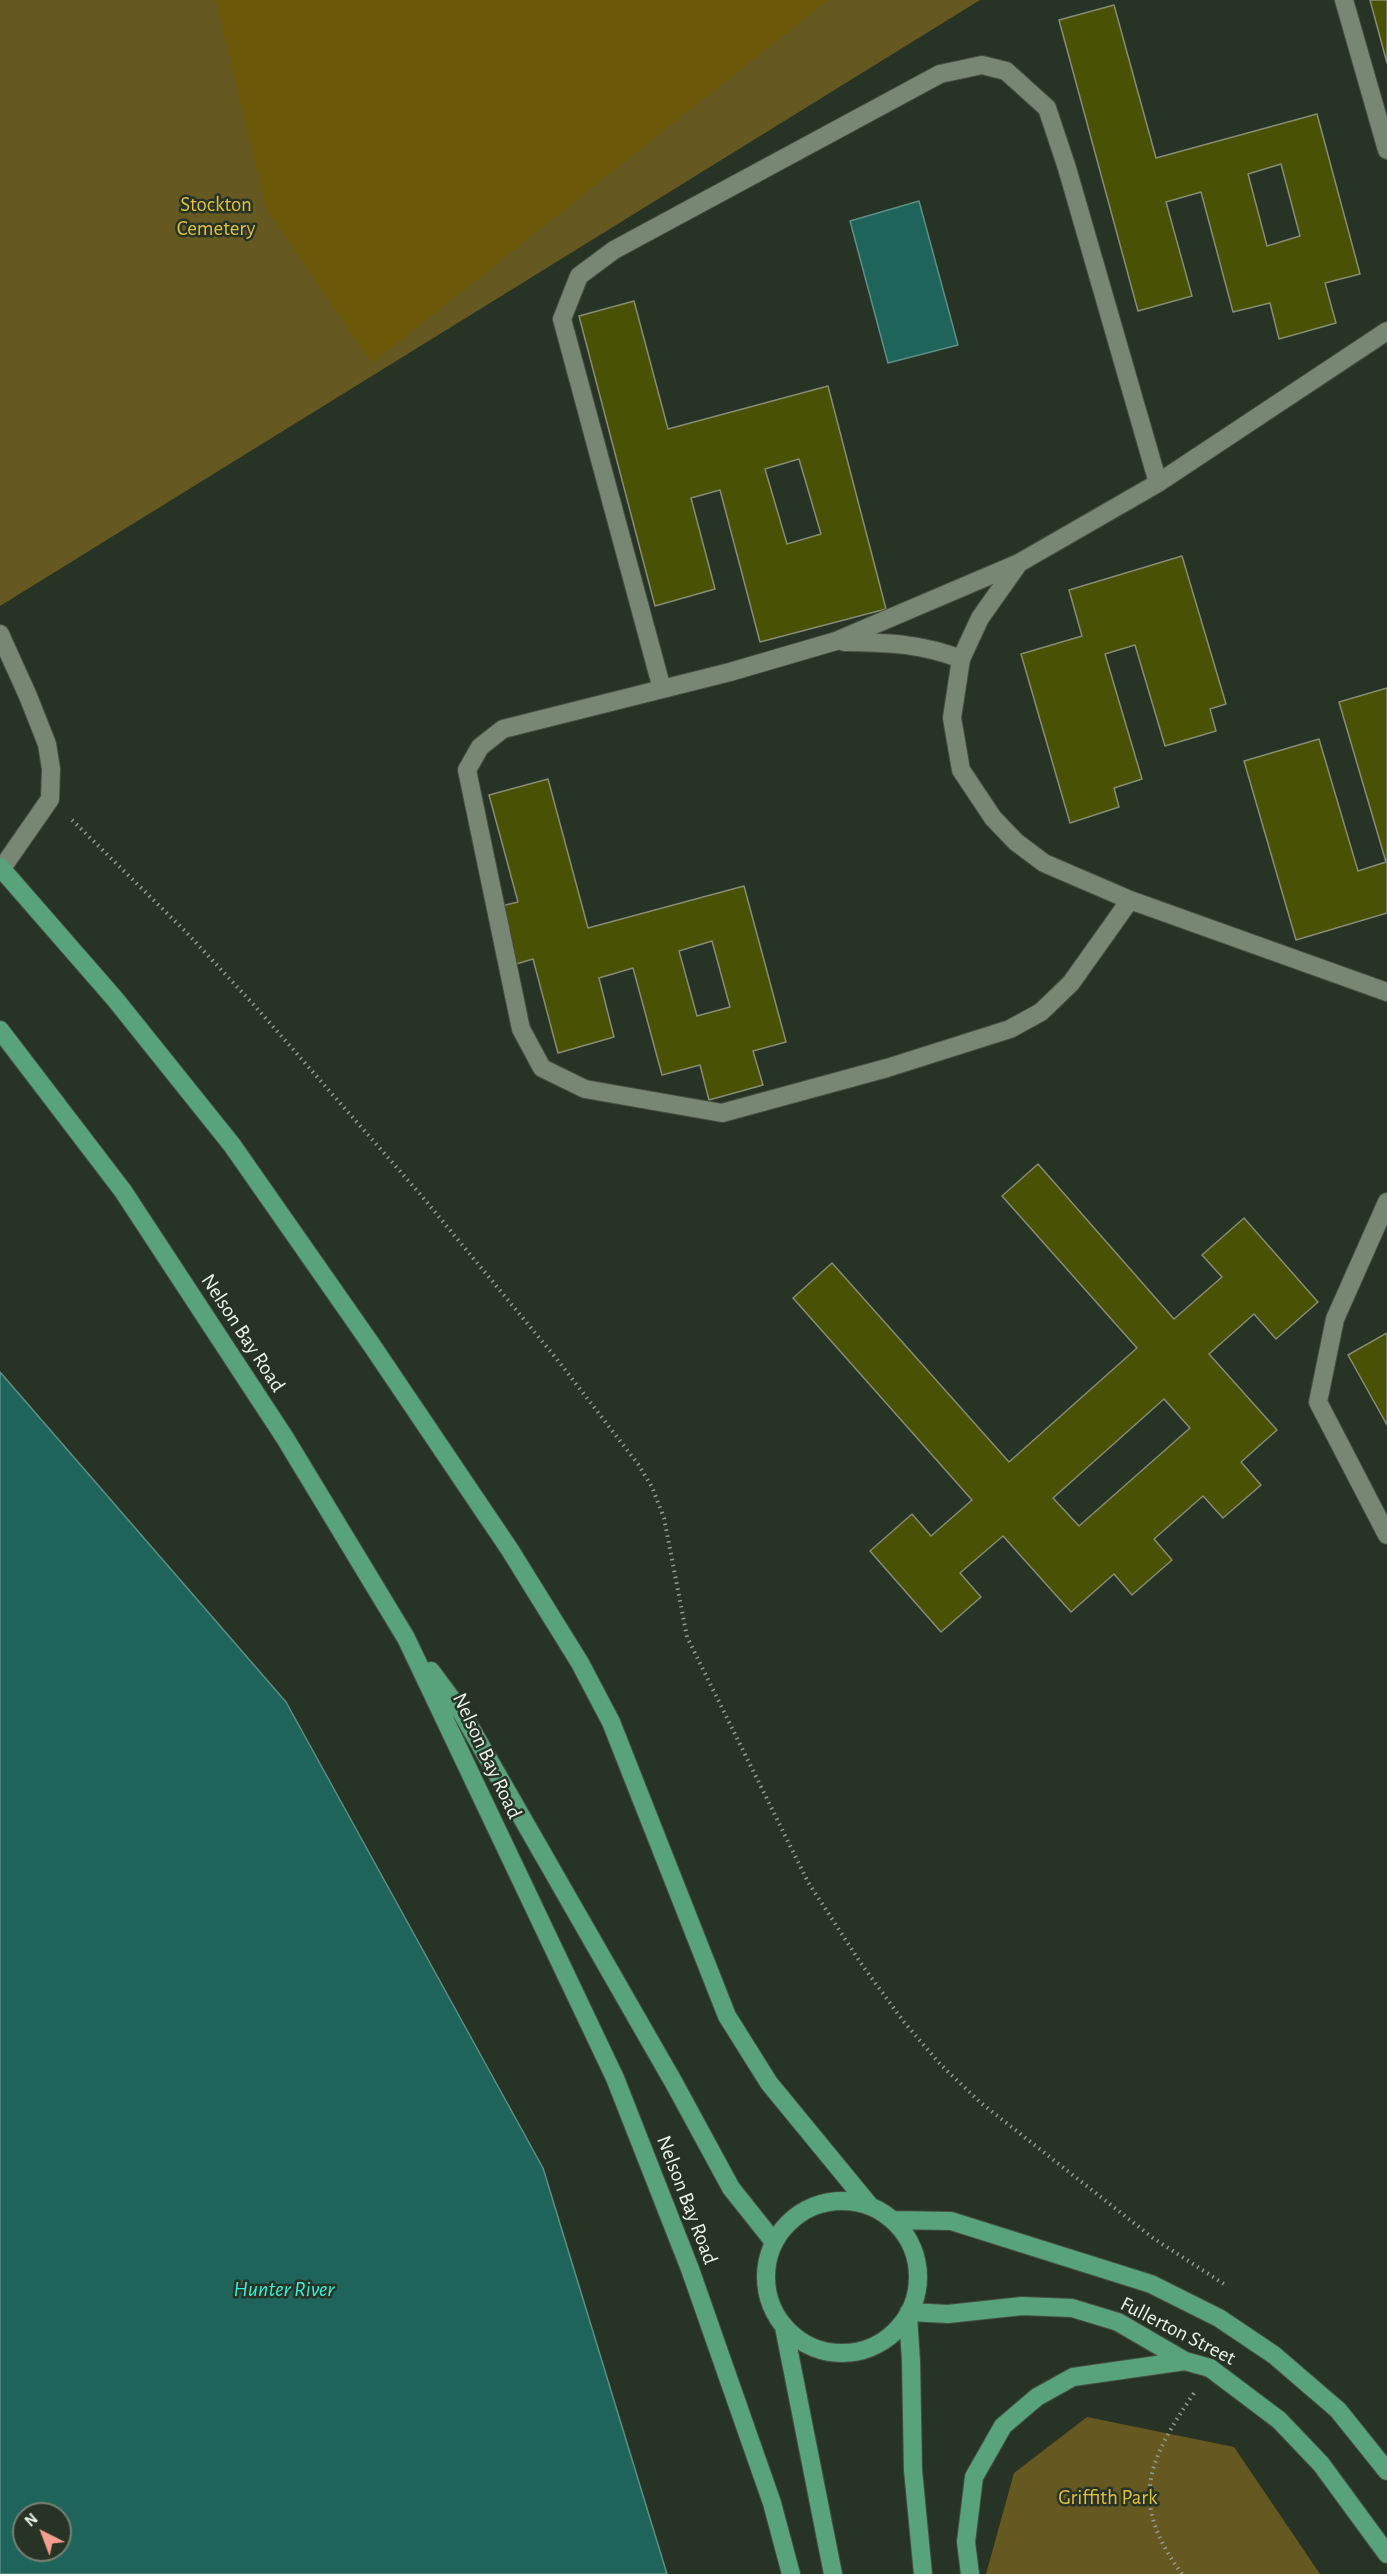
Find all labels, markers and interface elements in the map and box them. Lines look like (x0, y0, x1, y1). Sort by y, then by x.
park label: Stockton Cemetery (177, 192, 255, 242)
street label: Nelson Bay Road (195, 1269, 291, 1397)
street label: Nelson Bay Road (447, 1689, 527, 1823)
street label: Nelson Bay Road (651, 2132, 723, 2268)
water label: Hunter River (234, 2276, 334, 2302)
street label: Fullerton Street (1116, 2291, 1240, 2371)
park label: Griffith Park (1058, 2485, 1158, 2511)
north arrow (12, 2502, 72, 2562)
text: N (22, 2510, 41, 2530)

